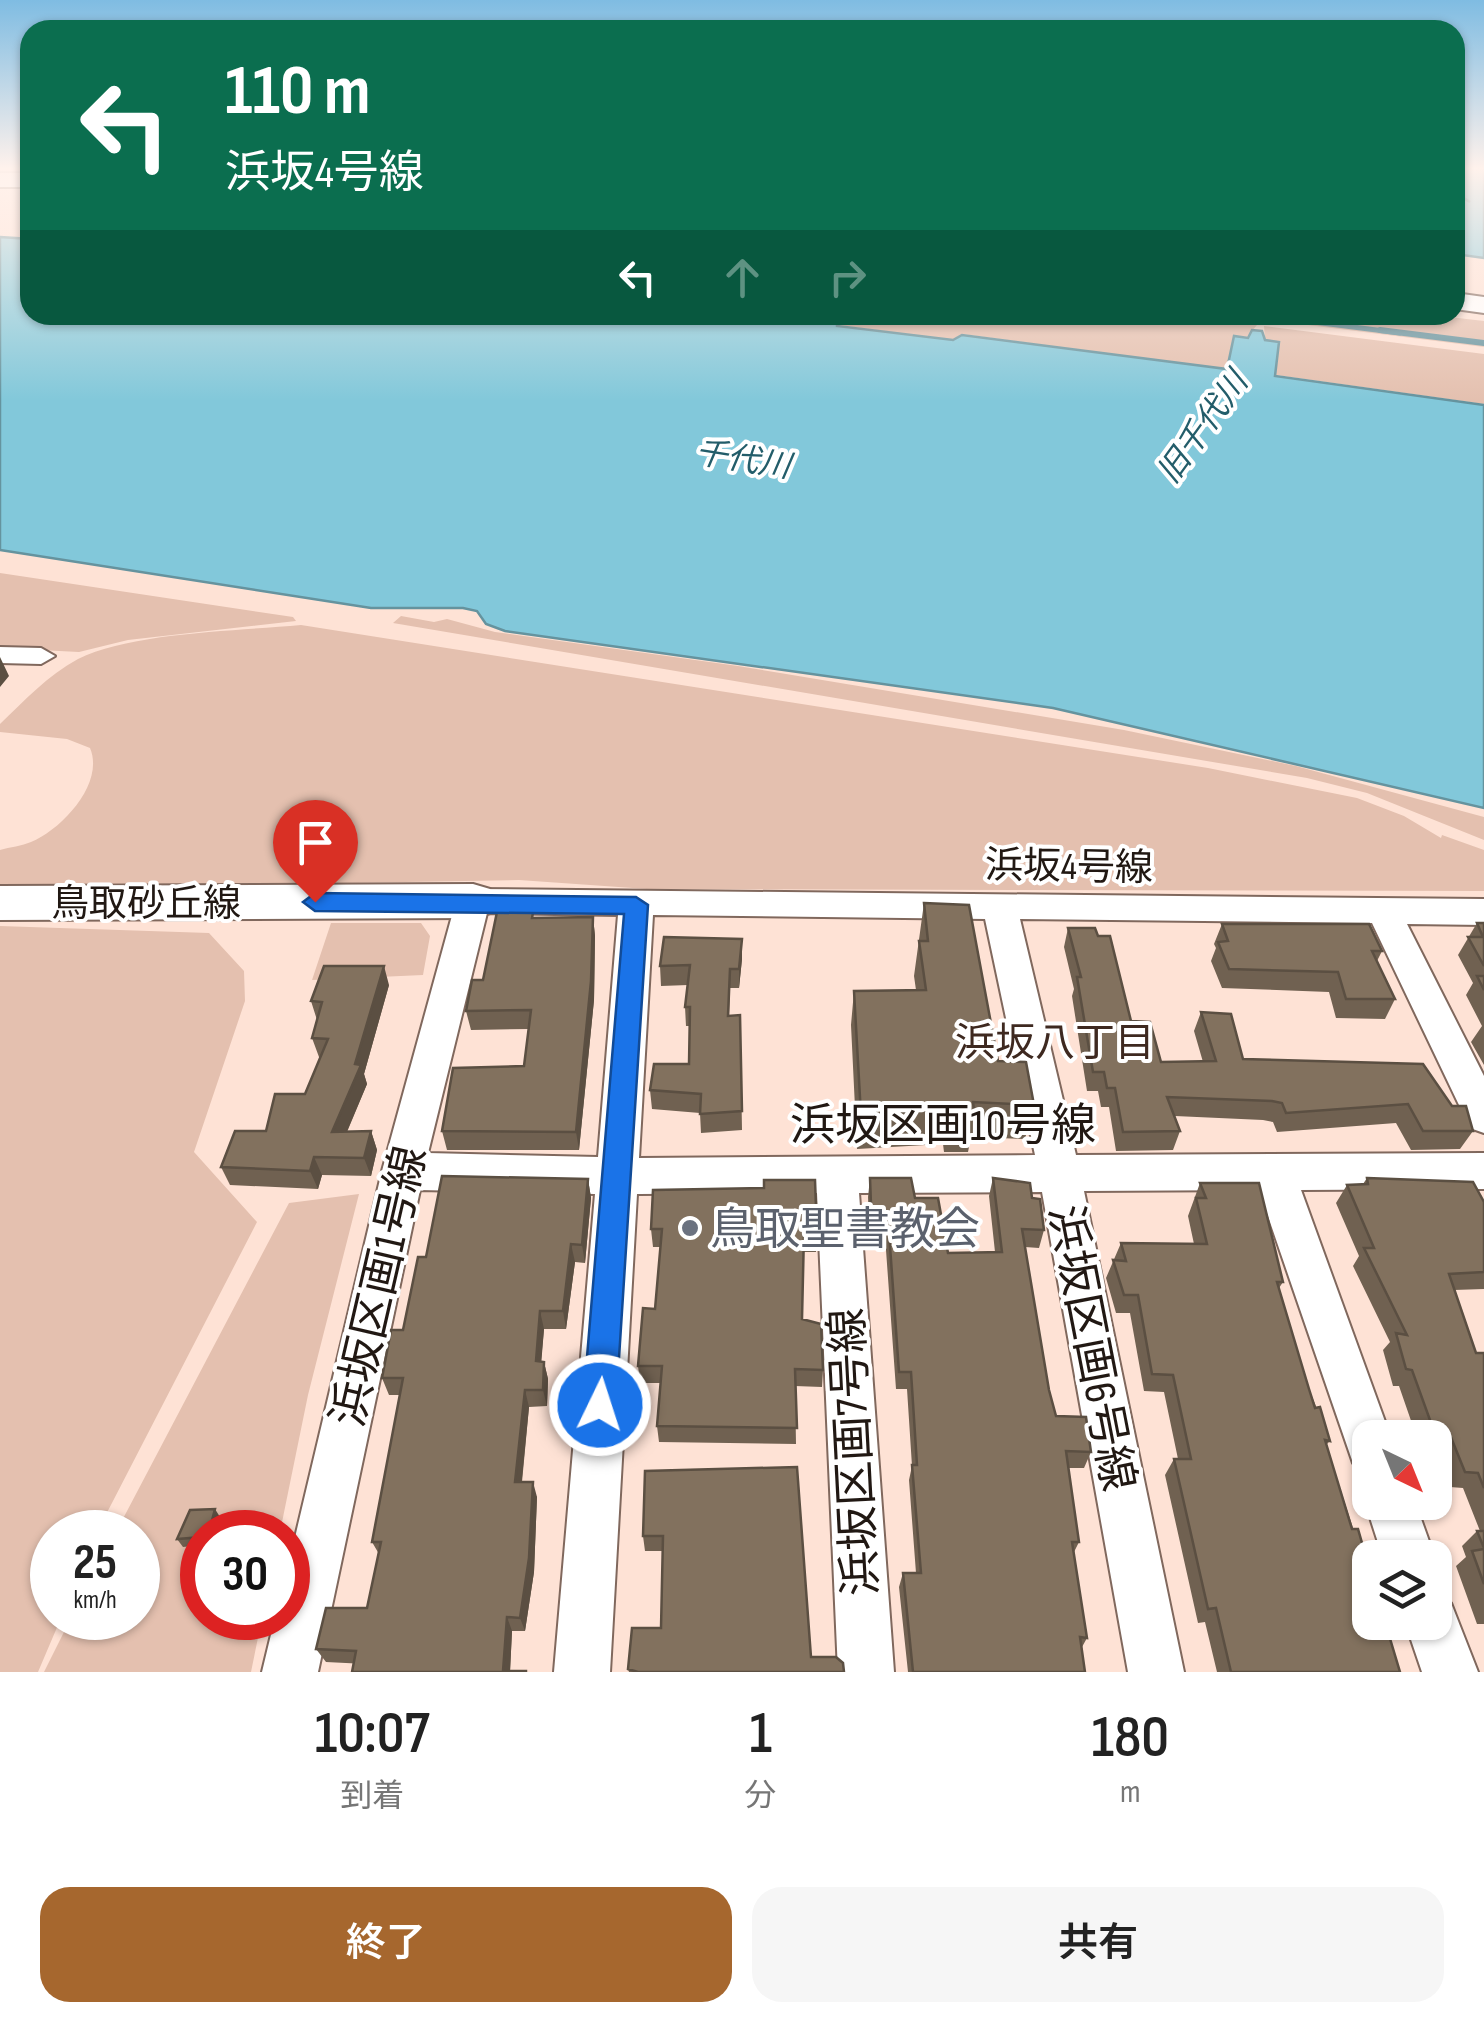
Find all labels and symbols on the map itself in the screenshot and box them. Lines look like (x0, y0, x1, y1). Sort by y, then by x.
water label: 旧千代川 (1150, 362, 1258, 491)
water label: 千代川 (692, 434, 796, 488)
pin (273, 800, 358, 903)
street label: 浜坂4号線 (985, 844, 1153, 891)
street label: 鳥取砂丘線 (51, 882, 241, 927)
district label: 浜坂八丁目 (955, 1020, 1155, 1068)
street label: 浜坂区画10号線 (790, 1099, 1096, 1154)
street label: 浜坂区画1号線 (321, 1141, 439, 1432)
street label: 浜坂区画6号線 (1036, 1201, 1145, 1496)
place label: 鳥取聖書教会 (710, 1203, 980, 1258)
marker: 鳥取聖書教会 (679, 1217, 701, 1239)
street label: 浜坂区画7号線 (820, 1307, 890, 1597)
position arrow (548, 1353, 652, 1457)
north arrow (1352, 1420, 1452, 1520)
speed limit sign: 30 (180, 1510, 310, 1640)

